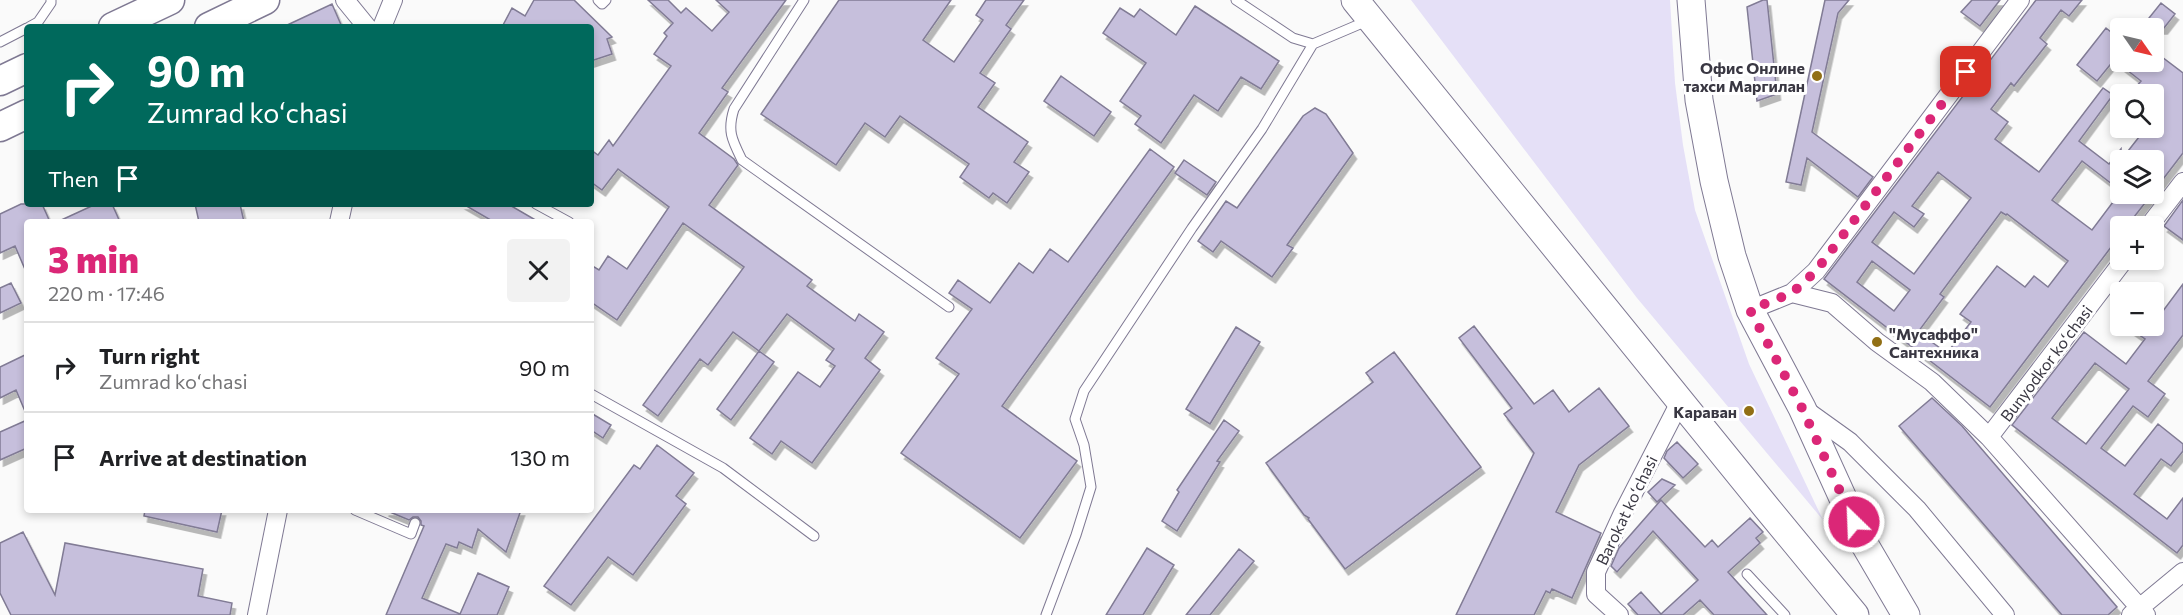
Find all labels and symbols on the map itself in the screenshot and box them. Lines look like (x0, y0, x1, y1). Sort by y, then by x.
north arrow (2110, 18, 2164, 72)
pin (1940, 46, 1991, 97)
place label: Офис Онлине тахси Маргилан (1684, 58, 1805, 95)
marker: Офис Онлине тахси Маргилан (1810, 69, 1824, 83)
street label: Bunyodkor koʻchasi (1996, 301, 2096, 425)
place label: "Мусаффо" Сантехника (1889, 324, 1979, 361)
marker: "Мусаффо" Сантехника (1870, 335, 1884, 349)
place label: Караван (1673, 402, 1737, 421)
marker: Караван (1742, 404, 1756, 418)
street label: Barokat koʻchasi (1591, 452, 1661, 568)
position arrow (1822, 490, 1886, 554)

